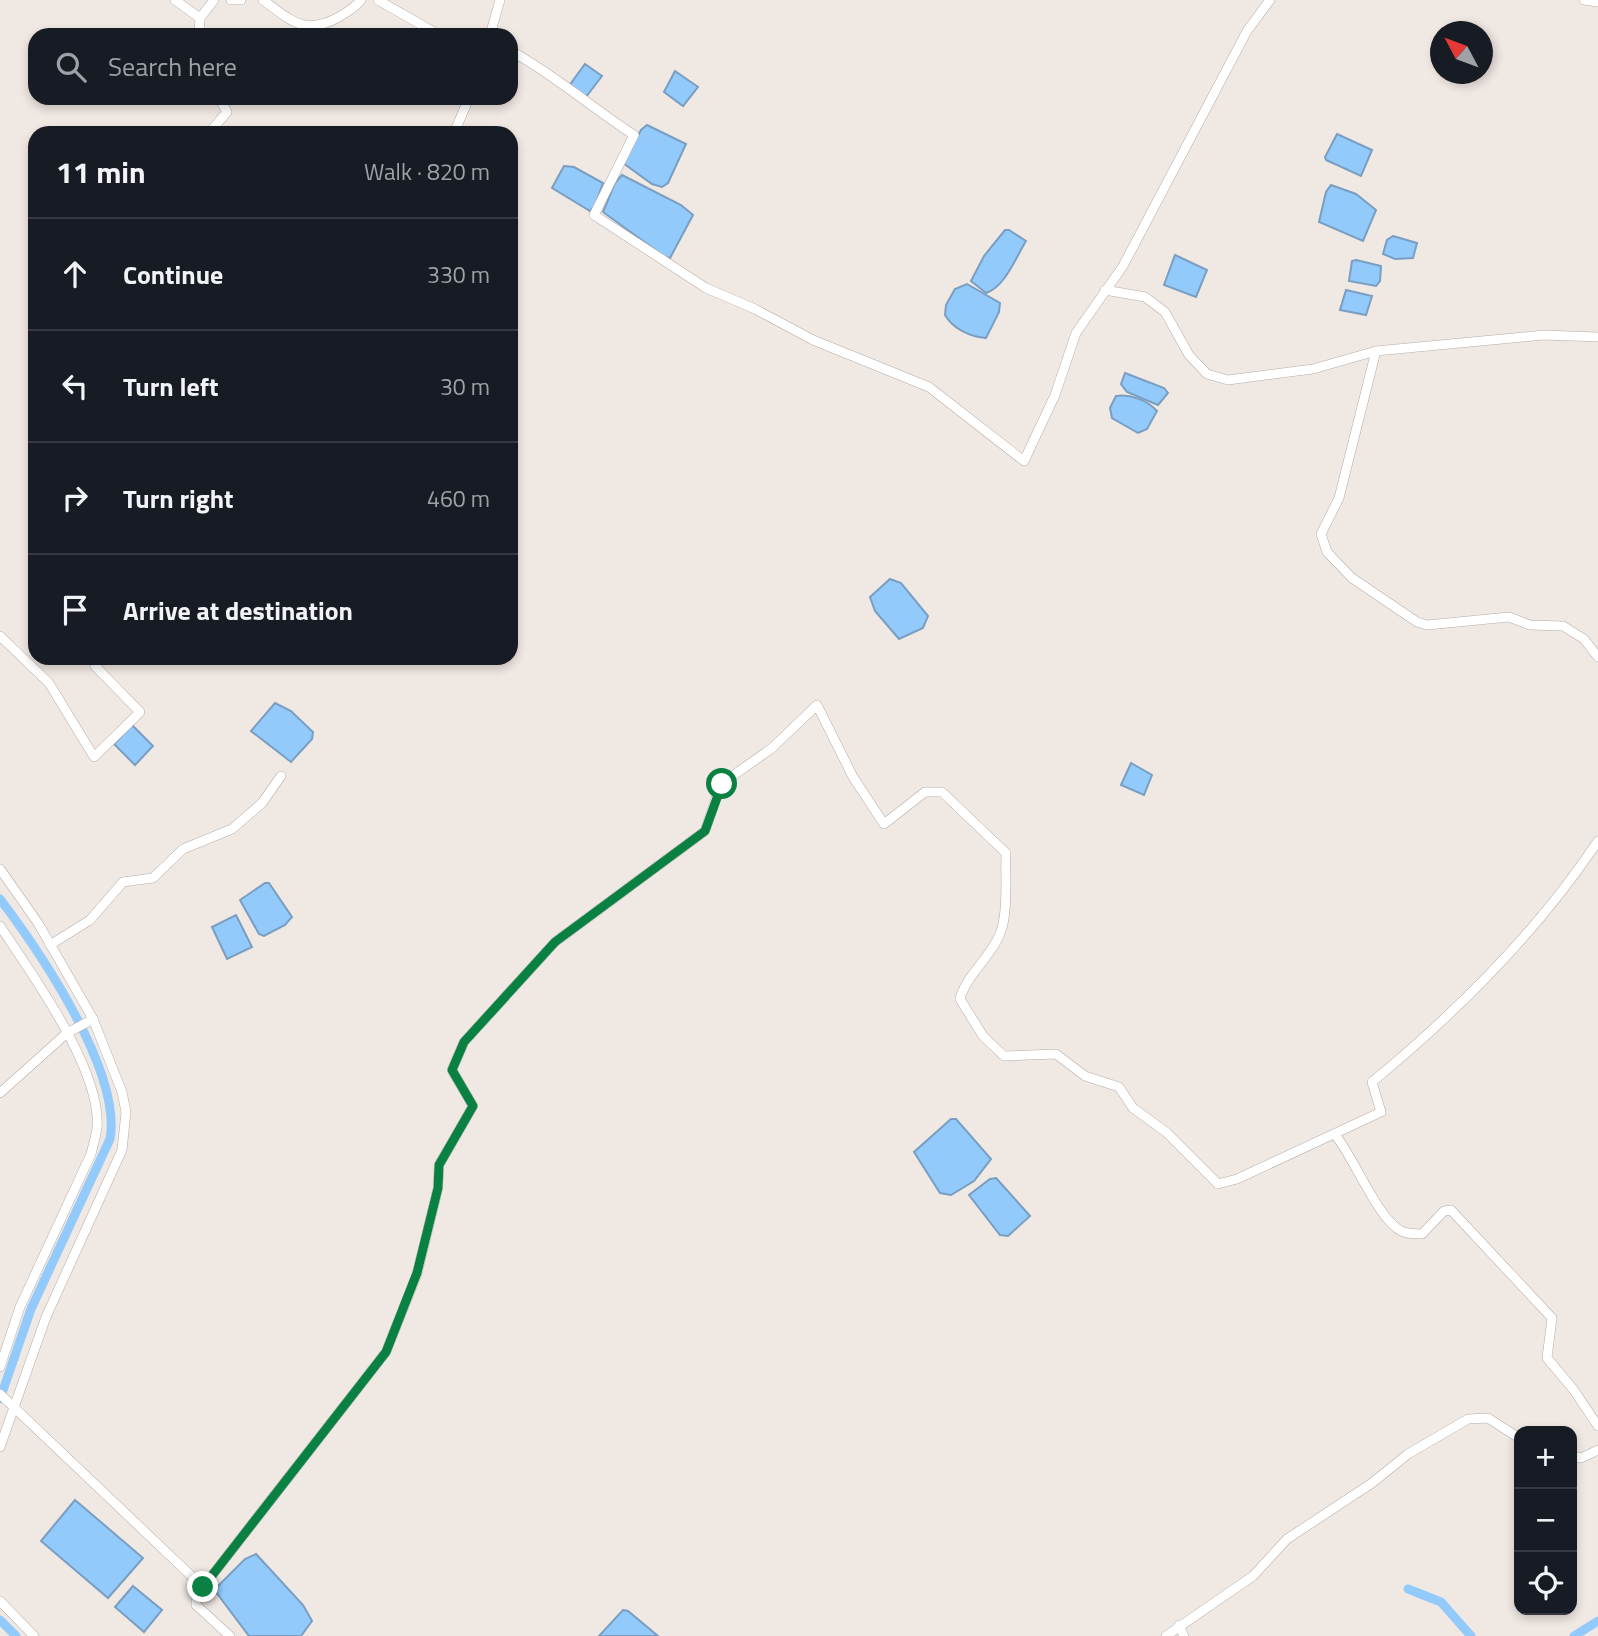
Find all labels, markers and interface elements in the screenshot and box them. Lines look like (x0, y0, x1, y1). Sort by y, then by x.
north arrow (1430, 21, 1493, 84)
search box (28, 28, 518, 105)
text: Search here (108, 47, 237, 86)
icon: search (52, 48, 90, 86)
text: 11 min (56, 149, 146, 195)
text: Walk · 820 m (364, 154, 490, 189)
icon: ahead (56, 255, 94, 293)
text: Continue (123, 255, 223, 294)
text: 330 m (427, 257, 490, 292)
icon: left (56, 367, 94, 405)
text: Turn left (123, 367, 218, 406)
text: 30 m (440, 369, 490, 404)
icon: right (56, 479, 94, 517)
text: Turn right (123, 479, 234, 518)
text: 460 m (427, 481, 490, 516)
icon: arrive (56, 591, 94, 629)
text: Arrive at destination (123, 591, 353, 630)
route start (706, 768, 737, 799)
map controls (1514, 1426, 1577, 1615)
button: + (1514, 1426, 1577, 1489)
button: − (1514, 1489, 1577, 1552)
button: locate (1514, 1552, 1577, 1615)
route end (187, 1571, 218, 1602)

